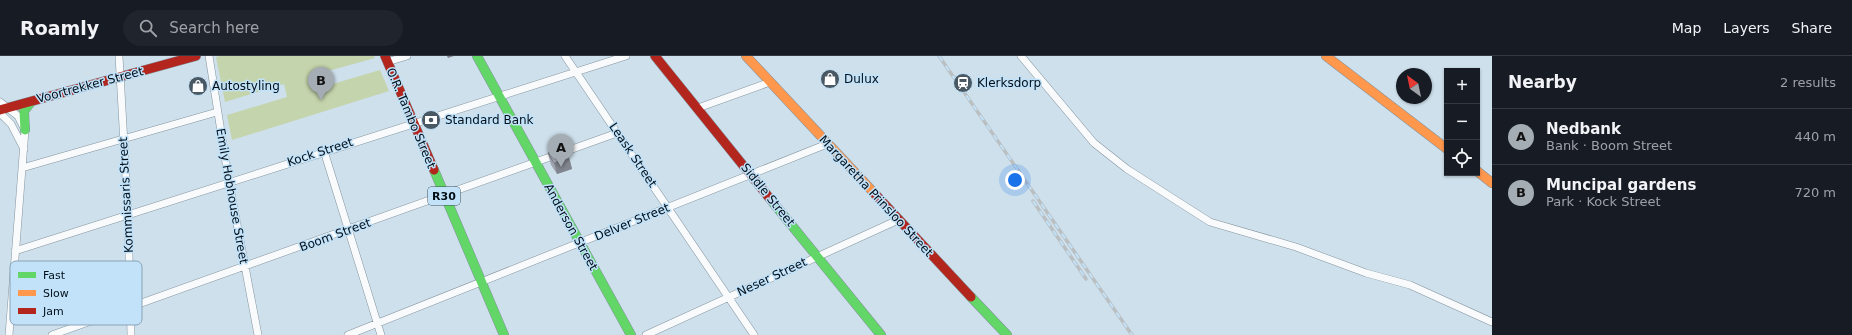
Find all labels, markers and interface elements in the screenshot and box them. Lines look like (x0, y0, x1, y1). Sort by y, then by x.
search box (123, 10, 403, 46)
text: Roamly (20, 17, 99, 39)
icon: search (137, 17, 159, 39)
text: Search here (169, 19, 259, 37)
text: Map (1672, 20, 1701, 36)
text: Layers (1723, 20, 1770, 36)
text: Share (1792, 20, 1832, 36)
street label: Voortrekker Street (35, 64, 145, 106)
street label: O.R. Tambo Street (383, 66, 439, 171)
pin: B (308, 67, 334, 100)
shop icon: Dulux (819, 68, 841, 90)
north arrow (1396, 68, 1432, 104)
map controls (1444, 68, 1480, 176)
button: + (1444, 68, 1480, 104)
place label: Dulux (844, 72, 879, 86)
station icon: Klerksdorp (952, 72, 974, 94)
text: Nearby (1508, 72, 1577, 92)
shop icon: Autostyling (187, 75, 209, 97)
text: 2 results (1780, 75, 1836, 90)
place label: Klerksdorp (977, 76, 1041, 90)
place label: Autostyling (212, 79, 280, 93)
button: − (1444, 104, 1480, 140)
bank icon: Standard Bank (420, 109, 442, 131)
place label: Standard Bank (445, 113, 534, 127)
street label: Leask Street (606, 120, 660, 190)
text: Nedbank (1546, 120, 1621, 138)
street label: Emily Hobhouse Street (213, 127, 251, 265)
text: A (1516, 129, 1526, 144)
text: 440 m (1794, 129, 1836, 144)
street label: Margaretha Prinsloo Street (816, 133, 936, 260)
pin: A (548, 134, 574, 167)
street label: Kock Street (285, 135, 355, 169)
street label: Kommissaris Street (116, 136, 136, 253)
text: Bank · Boom Street (1546, 138, 1672, 153)
button: locate (1444, 140, 1480, 176)
street label: Siddle Street (738, 161, 798, 230)
your location (1005, 170, 1025, 190)
text: Muncipal gardens (1546, 176, 1696, 194)
street label: Anderson Street (541, 181, 601, 273)
text: B (1516, 185, 1526, 200)
text: 720 m (1794, 185, 1836, 200)
road number: R30 (428, 187, 460, 205)
text: Park · Kock Street (1546, 194, 1661, 209)
street label: Delver Street (592, 200, 672, 243)
street label: Boom Street (297, 216, 373, 254)
street label: Neser Street (735, 255, 809, 299)
legend (10, 261, 142, 325)
text: Fast (43, 269, 66, 282)
text: Slow (43, 287, 69, 300)
text: Jam (42, 305, 64, 318)

